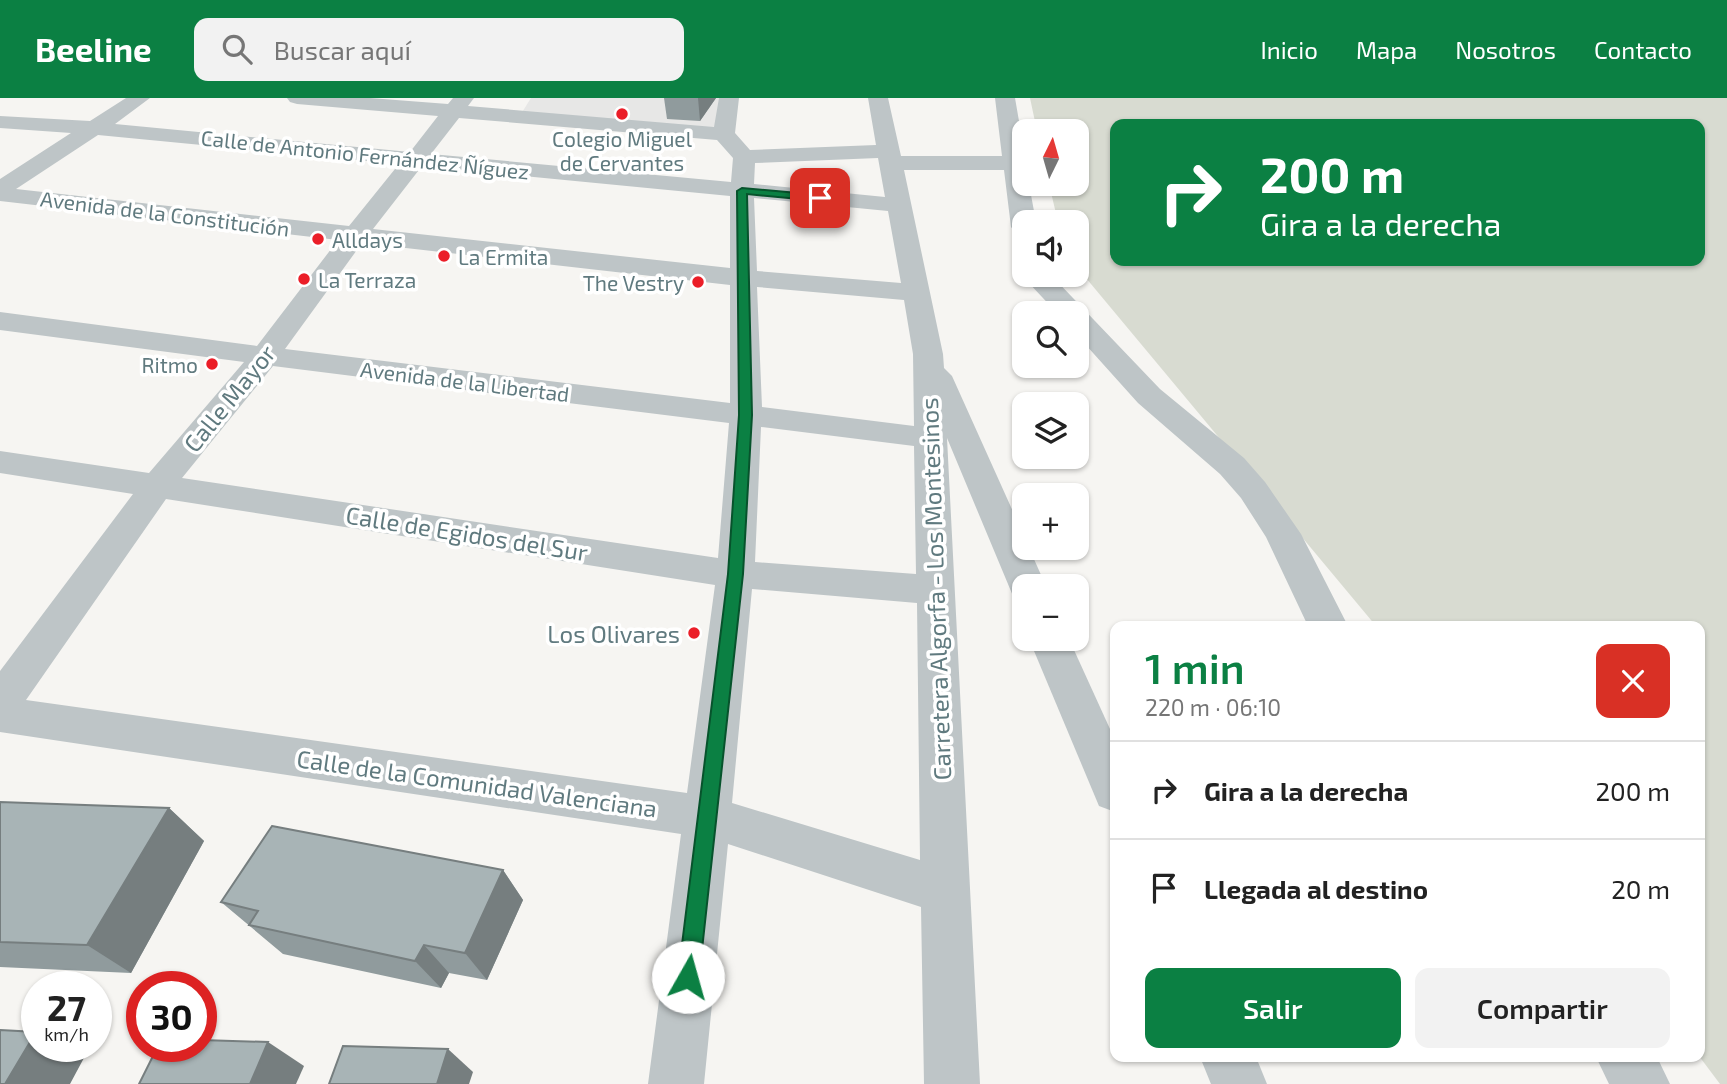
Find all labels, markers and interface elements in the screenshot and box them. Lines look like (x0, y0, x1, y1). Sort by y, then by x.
search box (194, 18, 684, 81)
text: Beeline (35, 29, 152, 69)
icon: search (218, 30, 256, 68)
text: Buscar aquí (274, 34, 411, 65)
text: Inicio (1260, 35, 1318, 64)
text: Mapa (1356, 35, 1417, 64)
text: Nosotros (1455, 35, 1556, 64)
text: Contacto (1594, 35, 1692, 64)
marker: Colegio Miguel de Cervantes (614, 106, 630, 122)
north arrow (1012, 119, 1088, 196)
map controls (1012, 119, 1089, 651)
street label: Calle de Antonio Fernández Ñíguez (200, 124, 530, 184)
place label: Colegio Miguel de Cervantes (552, 126, 693, 175)
text: 200 m (1260, 144, 1404, 203)
icon: right (1145, 147, 1236, 238)
pin (790, 168, 850, 228)
icon: arrive (801, 179, 839, 217)
street label: Avenida de la Constitución (39, 185, 291, 241)
text: Gira a la derecha (1260, 204, 1501, 242)
button: sound (1012, 210, 1089, 287)
place label: Alldays (332, 227, 403, 252)
marker: Alldays (310, 231, 326, 247)
place label: La Ermita (458, 244, 548, 269)
marker: La Ermita (436, 248, 452, 264)
place label: La Terraza (318, 267, 416, 292)
place label: The Vestry (583, 270, 684, 295)
marker: La Terraza (296, 271, 312, 287)
marker: The Vestry (690, 274, 706, 290)
button: search (1012, 301, 1089, 378)
street label: Calle Mayor (177, 338, 281, 457)
place label: Ritmo (141, 352, 198, 377)
marker: Ritmo (204, 356, 220, 372)
street label: Avenida de la Libertad (359, 356, 571, 406)
button: layers (1012, 392, 1089, 469)
street label: Carretera Algorfa - Los Montesinos (914, 397, 956, 781)
button: + (1012, 483, 1089, 560)
street label: Calle de Egidos del Sur (344, 500, 590, 566)
button: − (1012, 574, 1089, 651)
place label: Los Olivares (547, 619, 680, 648)
marker: Los Olivares (686, 625, 702, 641)
text: 1 min (1145, 642, 1245, 692)
button: close (1596, 644, 1670, 718)
text: 220 m · 06:10 (1145, 693, 1281, 721)
street label: Calle de la Comunidad Valenciana (295, 743, 659, 823)
icon: right (1145, 771, 1183, 809)
text: Gira a la derecha (1204, 775, 1408, 806)
text: 200 m (1595, 775, 1670, 806)
icon: arrive (1145, 869, 1183, 907)
text: Llegada al destino (1204, 873, 1428, 904)
text: 20 m (1611, 873, 1670, 904)
position arrow (651, 940, 725, 1014)
button: Salir (1145, 968, 1401, 1048)
button: Compartir (1415, 968, 1670, 1048)
speed limit sign: 30 (126, 971, 217, 1062)
text: 27 (47, 986, 86, 1028)
text: km/h (44, 1023, 89, 1045)

